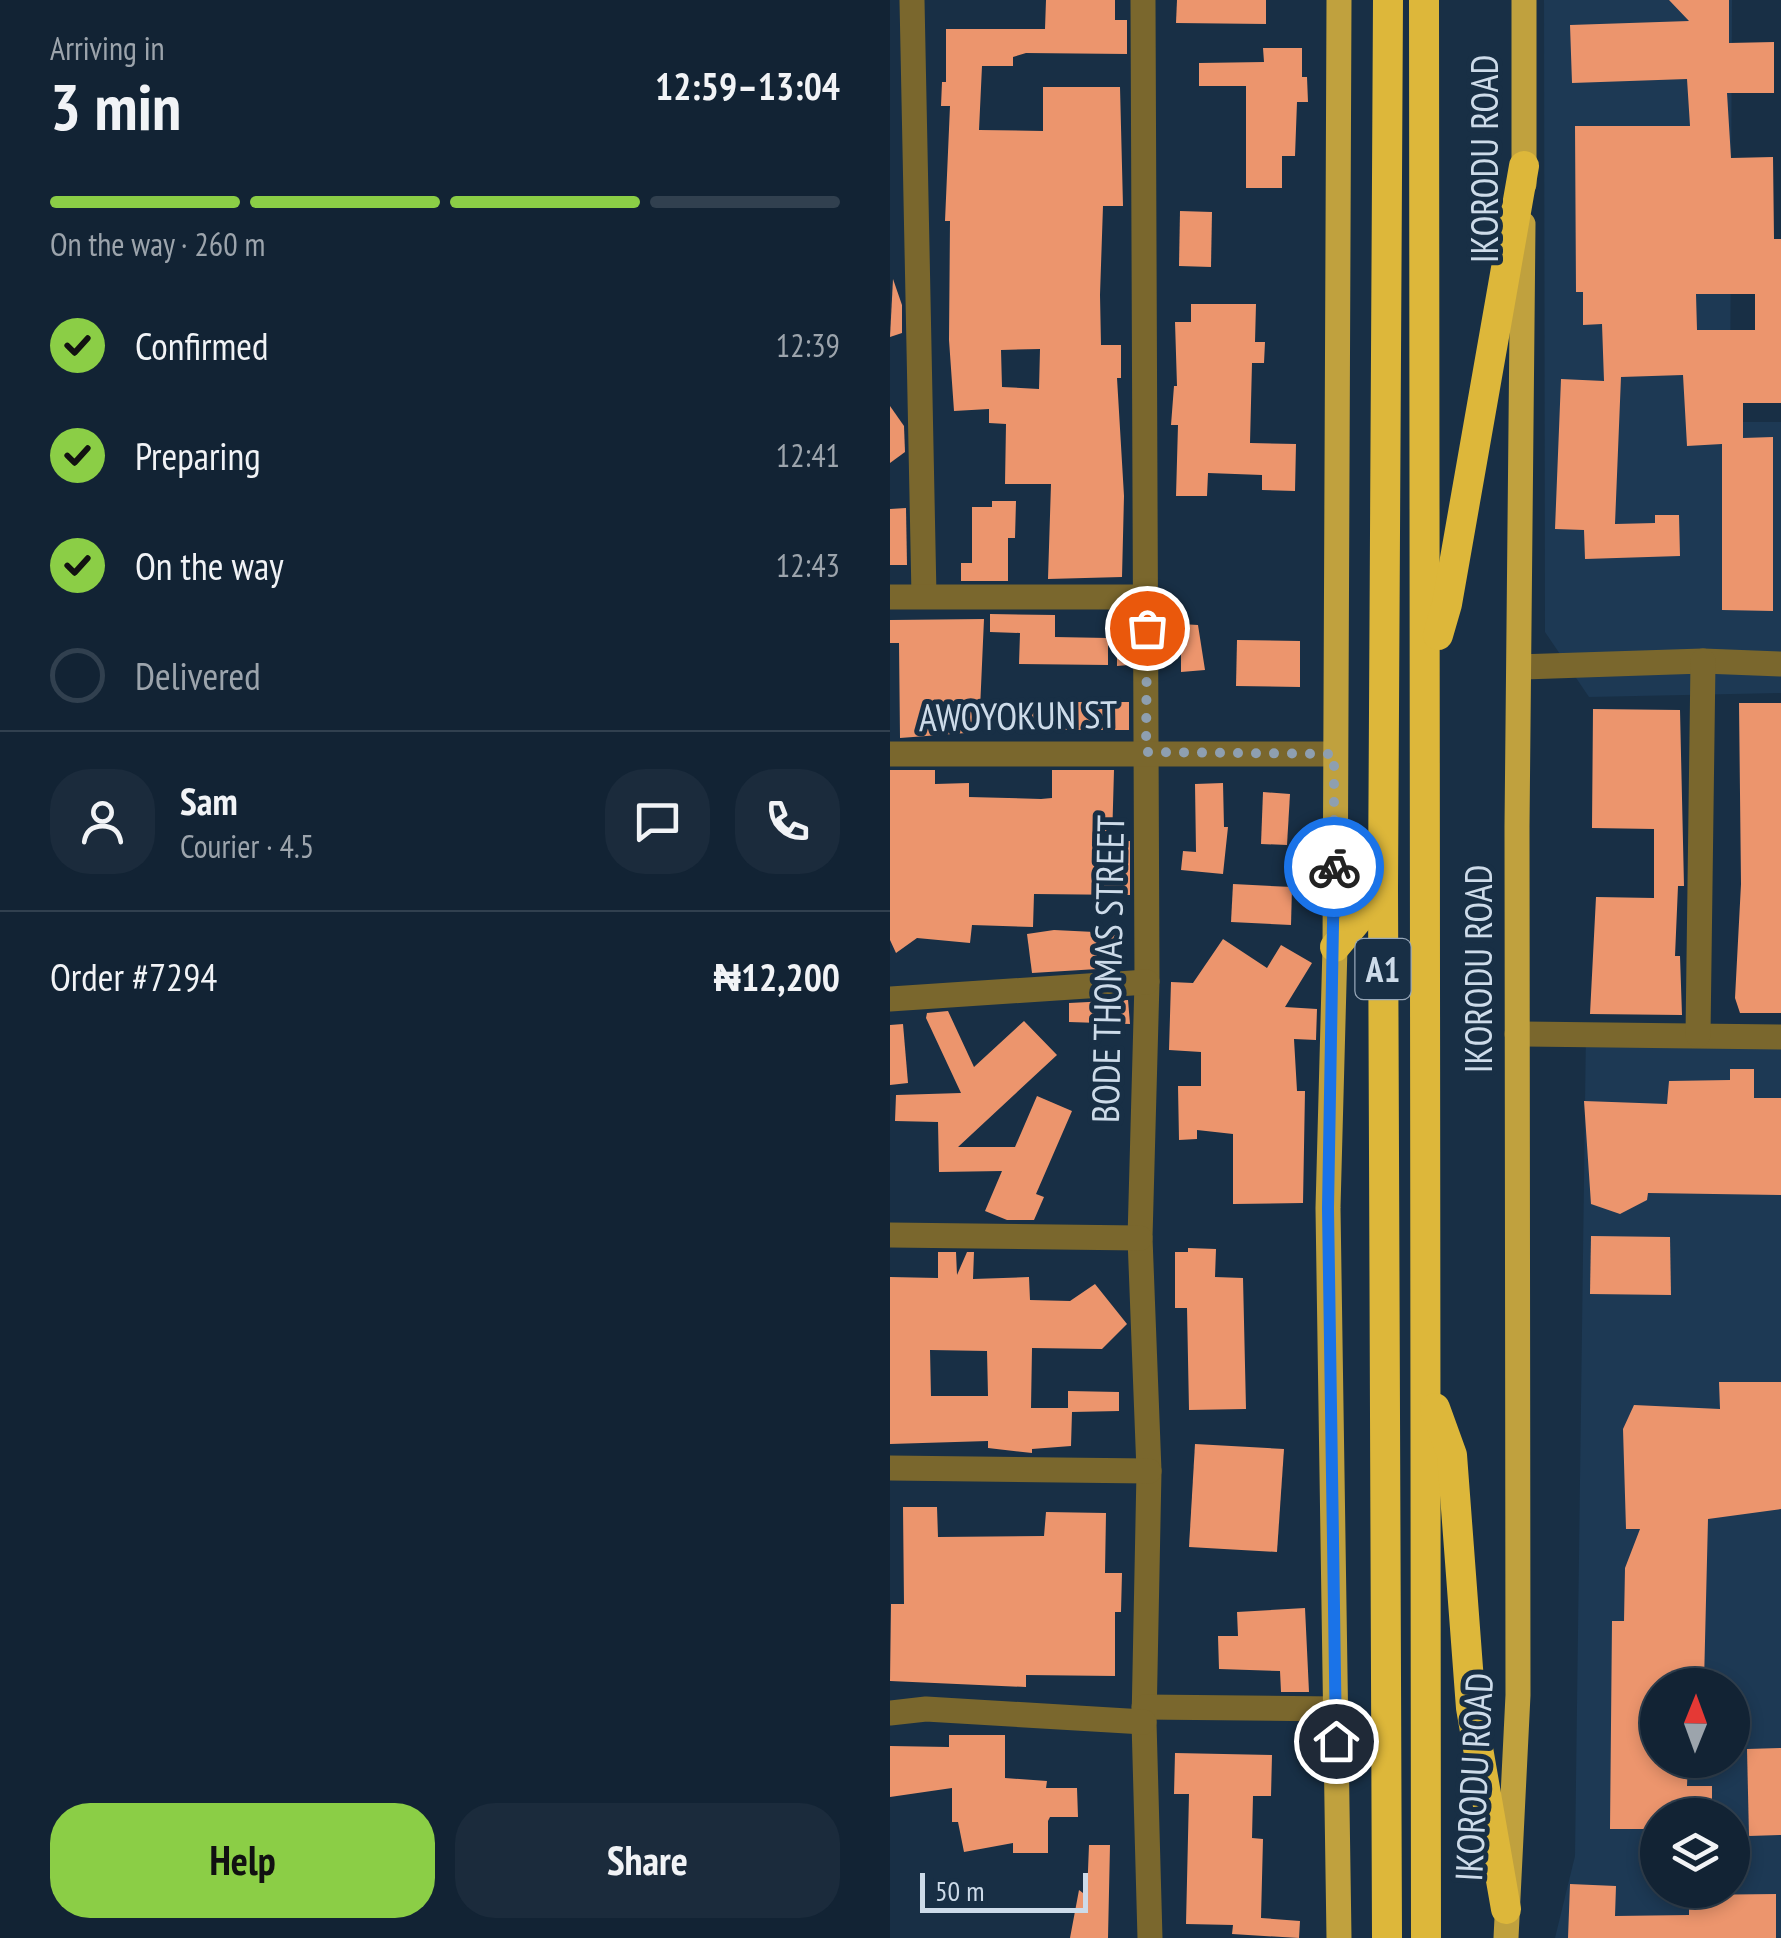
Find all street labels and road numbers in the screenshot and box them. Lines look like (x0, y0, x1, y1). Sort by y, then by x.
street label: IKORODU ROAD (1459, 55, 1508, 263)
street label: AWOYOKUN ST (918, 689, 1118, 741)
street label: BODE THOMAS STREET (1080, 815, 1134, 1123)
street label: IKORODU ROAD (1453, 865, 1502, 1073)
road number: A1 (1356, 939, 1410, 999)
street label: IKORODU ROAD (1443, 1672, 1503, 1882)

